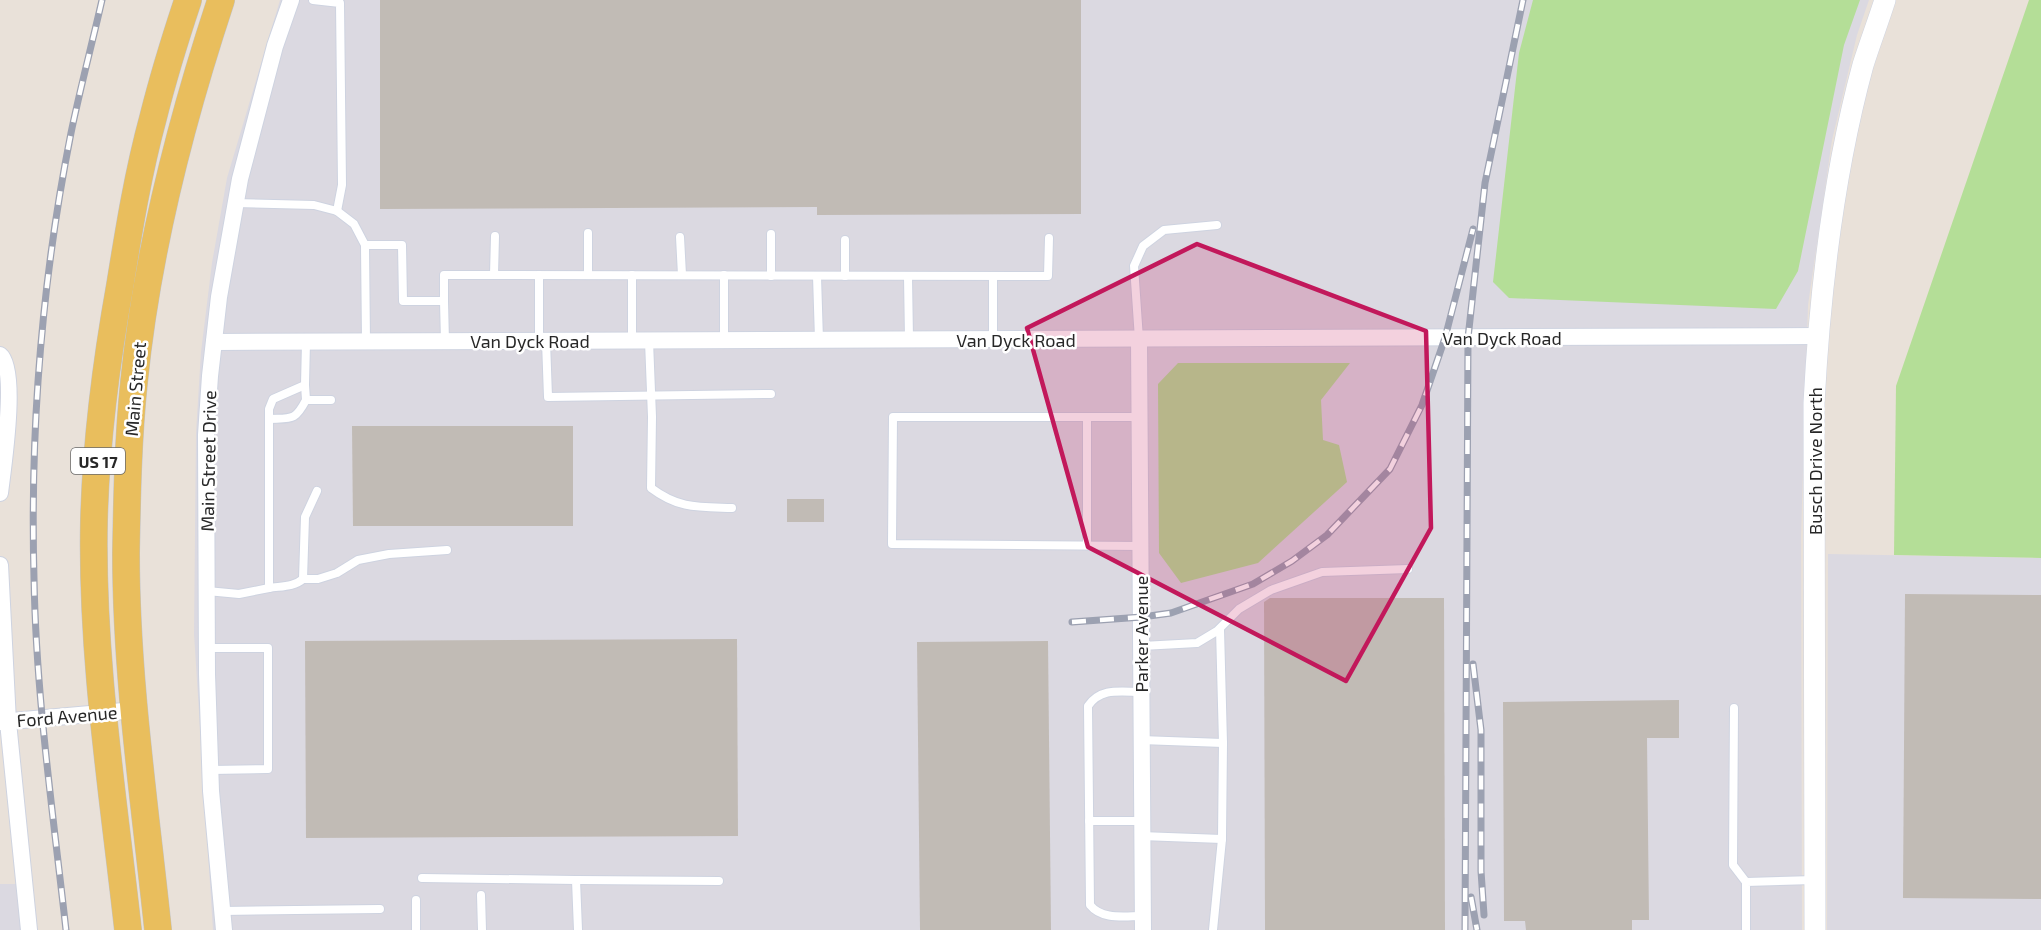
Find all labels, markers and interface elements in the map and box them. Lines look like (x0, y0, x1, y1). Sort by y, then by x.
street label: Van Dyck Road (1442, 327, 1562, 349)
street label: Van Dyck Road (956, 329, 1076, 351)
street label: Van Dyck Road (470, 330, 590, 352)
street label: Main Street (120, 341, 150, 437)
street label: Busch Drive North (1804, 387, 1826, 535)
street label: Main Street Drive (196, 390, 220, 532)
road number: US 17 (71, 448, 125, 474)
street label: Parker Avenue (1130, 576, 1152, 692)
street label: Ford Avenue (16, 701, 118, 731)

